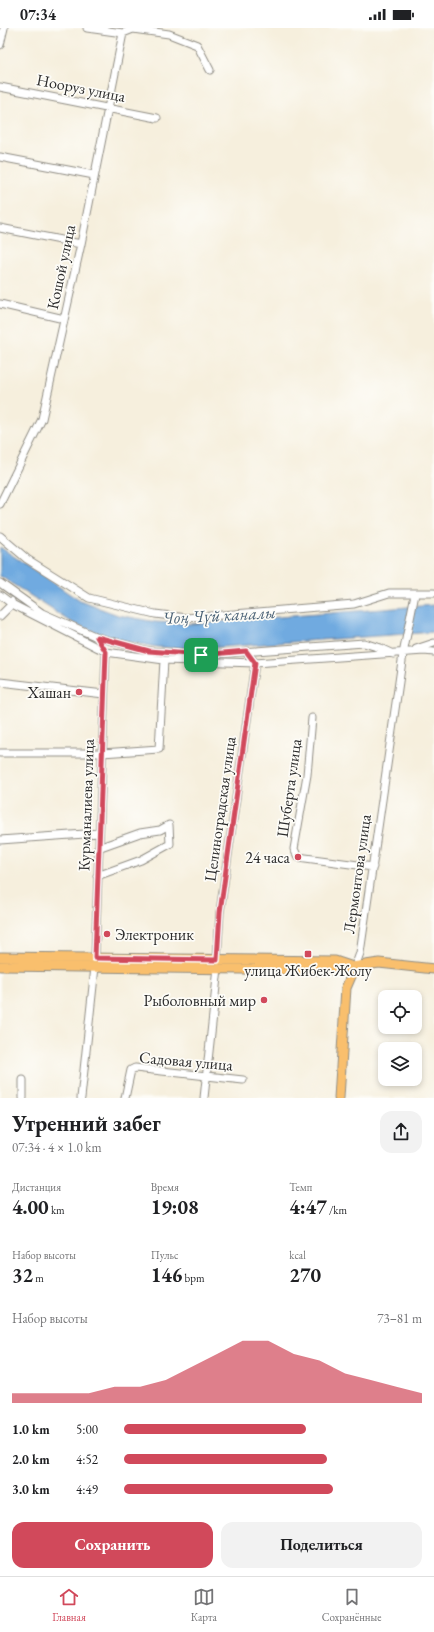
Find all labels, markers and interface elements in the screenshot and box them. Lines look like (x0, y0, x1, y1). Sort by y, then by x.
text: 07:34 (20, 5, 56, 24)
street label: Нооруз улица (35, 69, 128, 107)
street label: Кошой улица (42, 222, 80, 311)
water label: Чоң Чүй каналы (162, 601, 276, 629)
pin (184, 638, 218, 672)
icon: arrive (190, 644, 212, 666)
place label: Хашан (27, 682, 71, 703)
marker: Хашан (74, 687, 84, 697)
street label: Целиноградская улица (199, 735, 241, 883)
street label: Шуберта улица (272, 737, 306, 839)
street label: Курманалиева улица (73, 738, 99, 871)
street label: Лермонтова улица (338, 812, 376, 935)
place label: 24 часа (245, 847, 291, 868)
marker: 24 часа (293, 852, 303, 862)
place label: Электроник (115, 924, 194, 945)
marker: Электроник (102, 929, 112, 939)
marker: улица Жибек-Жолу (303, 949, 313, 959)
place label: улица Жибек-Жолу (244, 960, 373, 981)
place label: Рыболовный мир (143, 990, 256, 1011)
map controls (378, 990, 422, 1086)
button: locate (378, 990, 422, 1034)
marker: Рыболовный мир (259, 995, 269, 1005)
button: layers (378, 1042, 422, 1086)
street label: Садовая улица (138, 1046, 234, 1076)
text: Утренний забег (12, 1109, 161, 1138)
button: share (380, 1111, 422, 1153)
text: 07:34 · 4 × 1.0 km (12, 1139, 102, 1156)
text: Дистанция (12, 1180, 61, 1194)
text: Время (151, 1180, 179, 1194)
text: Темп (289, 1180, 312, 1194)
text: 4.00 (12, 1194, 49, 1220)
text: 19:08 (151, 1194, 199, 1220)
text: 4:47 (289, 1194, 327, 1220)
text: km (49, 1203, 65, 1217)
text: /km (327, 1203, 347, 1217)
text: Набор высоты (12, 1248, 76, 1262)
text: Пульс (151, 1248, 179, 1262)
text: kcal (289, 1248, 306, 1262)
text: 32 (12, 1262, 33, 1288)
text: 146 (151, 1262, 182, 1288)
text: 270 (289, 1262, 321, 1288)
text: m (33, 1271, 44, 1285)
text: bpm (182, 1271, 205, 1285)
text: Набор высоты (12, 1310, 88, 1327)
text: 73–81 m (377, 1310, 422, 1327)
text: 1.0 km (12, 1421, 50, 1438)
text: 5:00 (76, 1421, 98, 1438)
text: 2.0 km (12, 1451, 50, 1468)
text: 4:52 (76, 1451, 98, 1468)
text: 3.0 km (12, 1481, 50, 1498)
text: 4:49 (76, 1481, 98, 1498)
button: Сохранить (12, 1522, 213, 1568)
button: Поделиться (221, 1522, 422, 1568)
tab: Главная (52, 1586, 86, 1624)
tab: Карта (191, 1586, 217, 1624)
tab: Сохранённые (322, 1586, 382, 1624)

